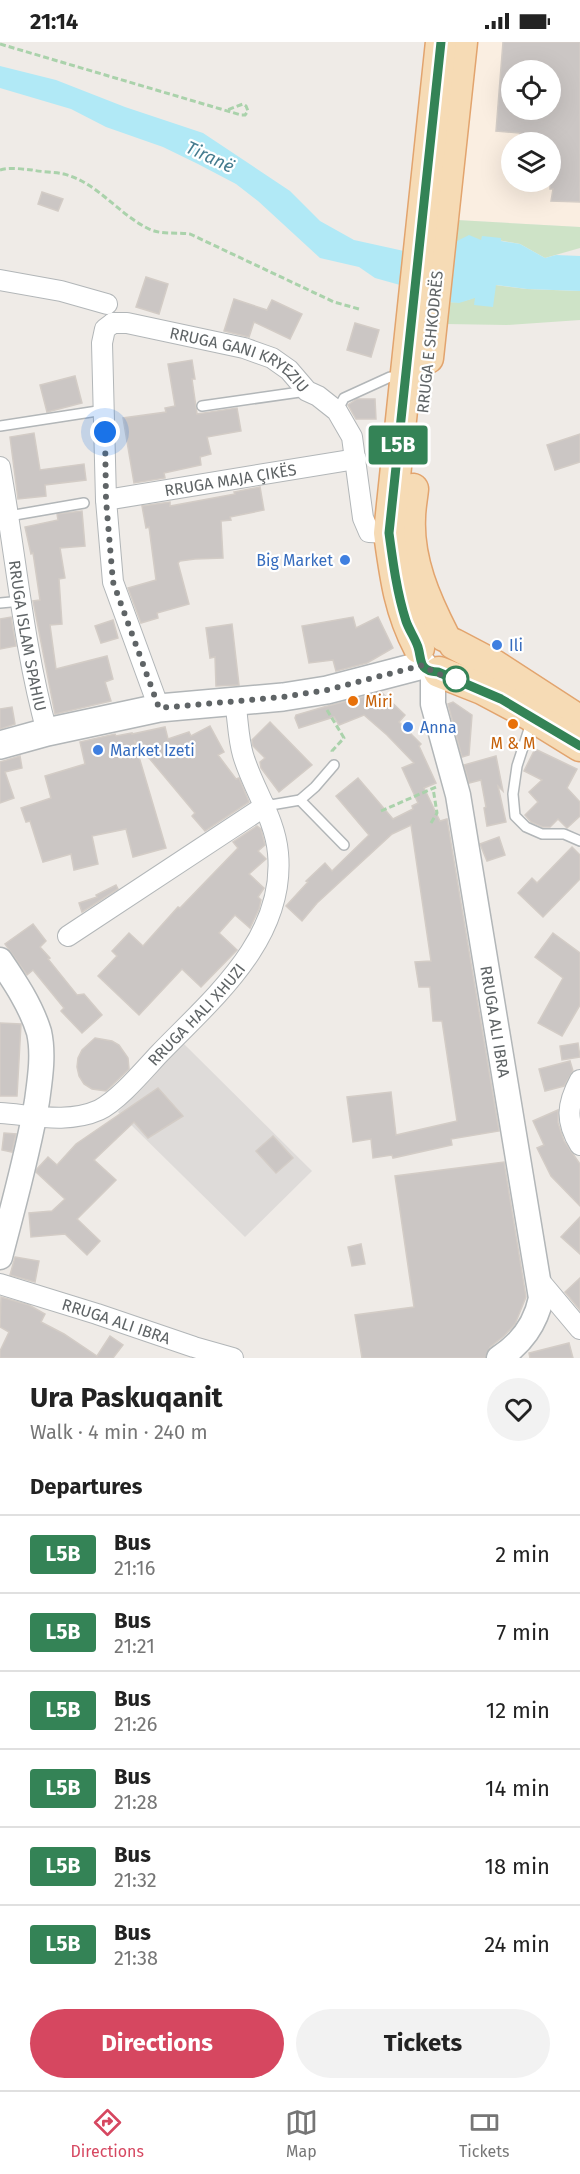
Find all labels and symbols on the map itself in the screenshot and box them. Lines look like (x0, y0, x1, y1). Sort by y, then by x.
water label: Tiranë (182, 136, 238, 178)
street label: RRUGA E SHKODRËS (413, 270, 447, 414)
street label: RRUGA GANI KRYEZIU (168, 323, 313, 396)
your location (90, 417, 120, 447)
line badge: L5B (364, 426, 432, 464)
street label: RRUGA MAJA ÇIKËS (163, 459, 298, 500)
place label: Big Market (256, 551, 333, 570)
marker: Big Market (338, 553, 352, 567)
street label: RRUGA ISLAM SPAHIU (5, 559, 51, 713)
place label: Ili (509, 636, 523, 655)
marker: Ili (490, 638, 504, 652)
unlabelled marker (443, 666, 469, 692)
place label: Miri (365, 692, 393, 711)
marker: Miri (346, 694, 360, 708)
marker: M & M (506, 717, 520, 731)
place label: Anna (420, 718, 457, 737)
marker: Anna (401, 720, 415, 734)
place label: M & M (490, 734, 536, 753)
place label: Market Izeti (110, 741, 195, 760)
marker: Market Izeti (91, 743, 105, 757)
street label: RRUGA HALI XHUZI (144, 960, 249, 1069)
street label: RRUGA ALI IBRA (477, 964, 514, 1080)
street label: RRUGA ALI IBRA (60, 1294, 174, 1348)

